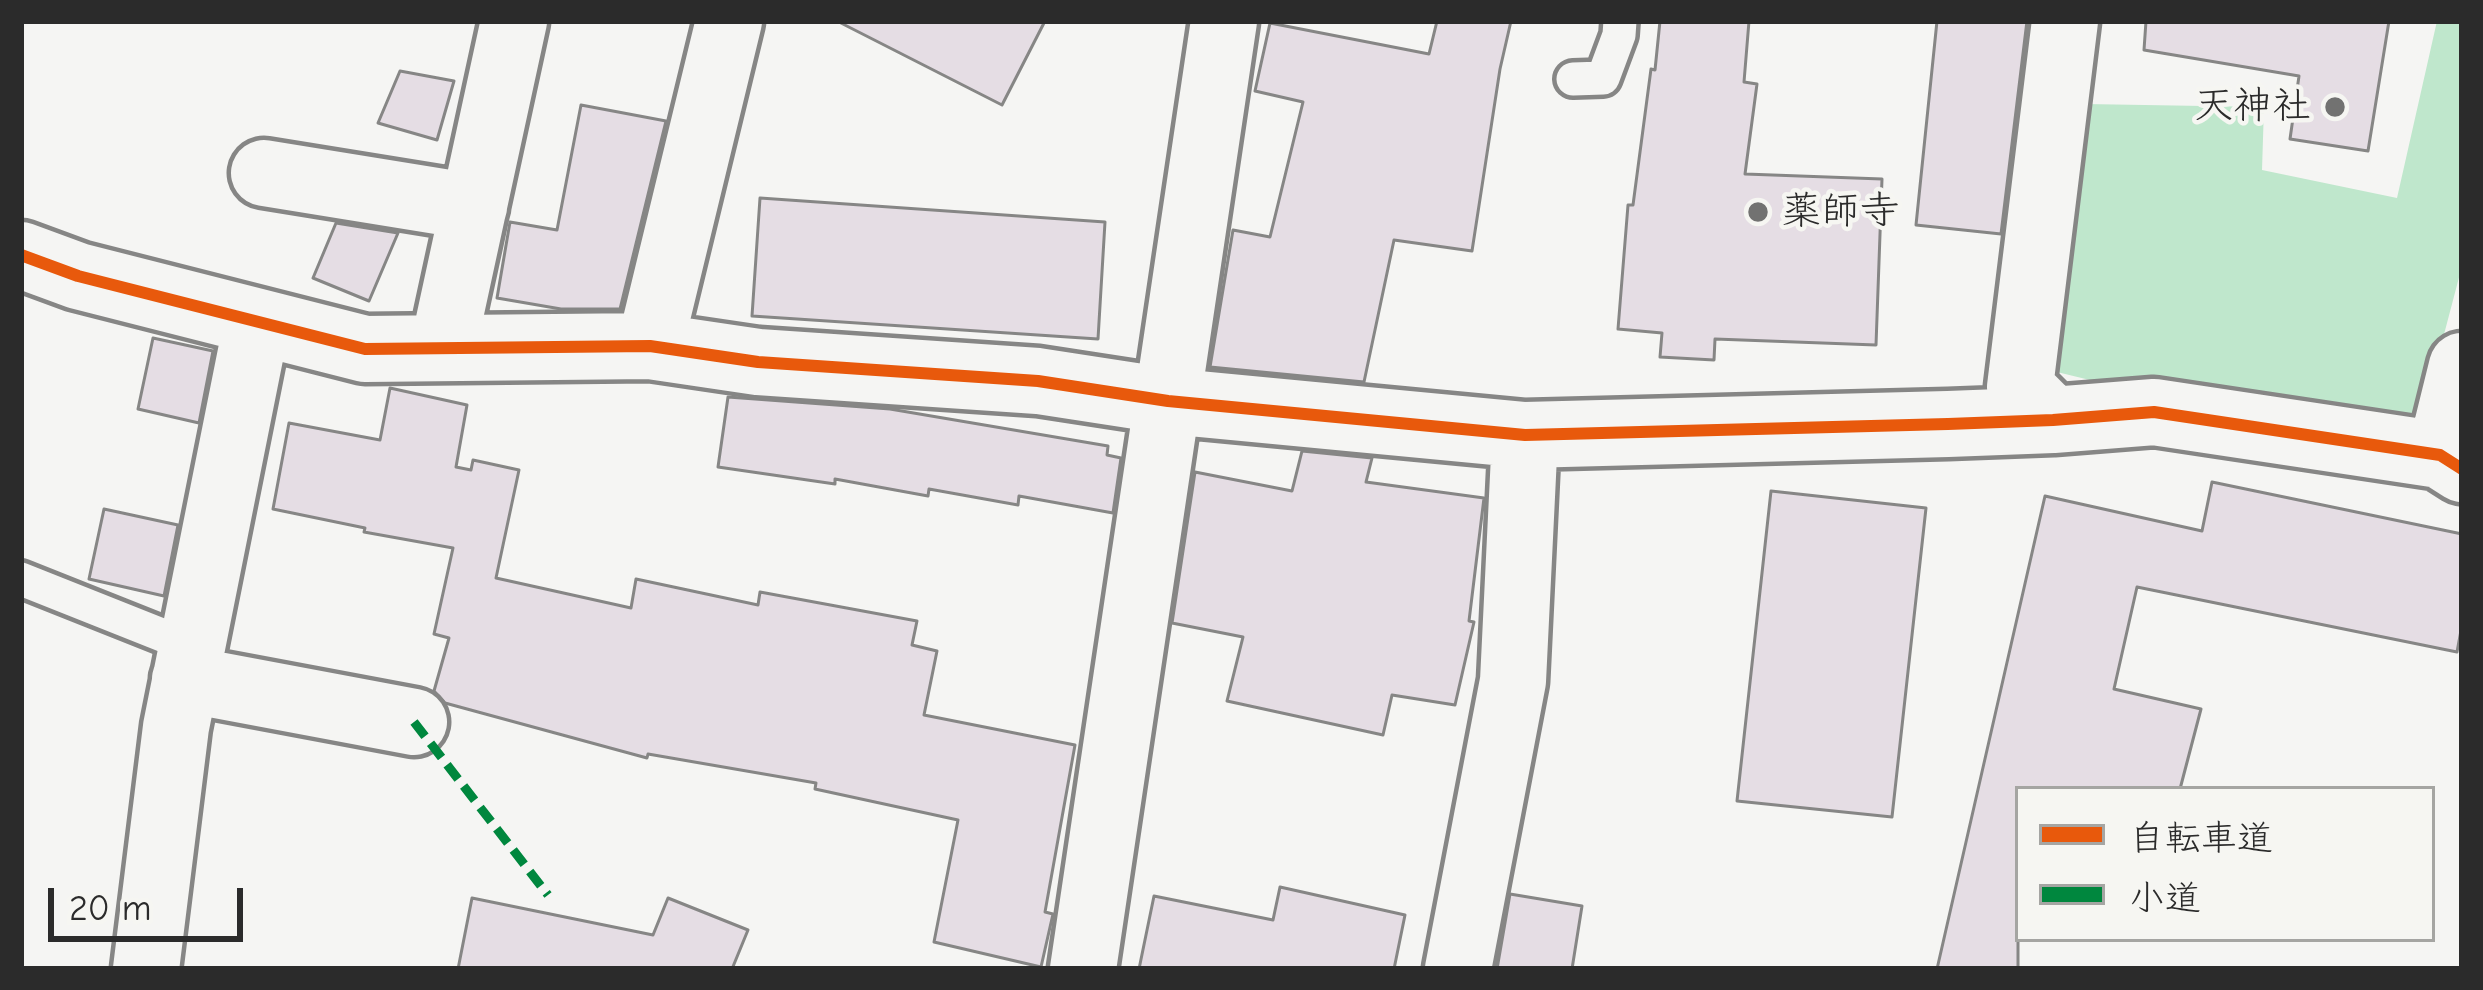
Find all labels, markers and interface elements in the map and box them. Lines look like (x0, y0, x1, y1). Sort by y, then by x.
place label: 天神社 (2194, 84, 2311, 130)
marker: 天神社 (2322, 94, 2348, 120)
place label: 薬師寺 (1782, 189, 1899, 235)
marker: 薬師寺 (1745, 199, 1771, 225)
legend (2015, 786, 2435, 942)
text: 自転車道 (2129, 818, 2273, 859)
scale bar (54, 864, 249, 938)
text: 小道 (2129, 878, 2201, 919)
text: 20 m (69, 888, 152, 929)

